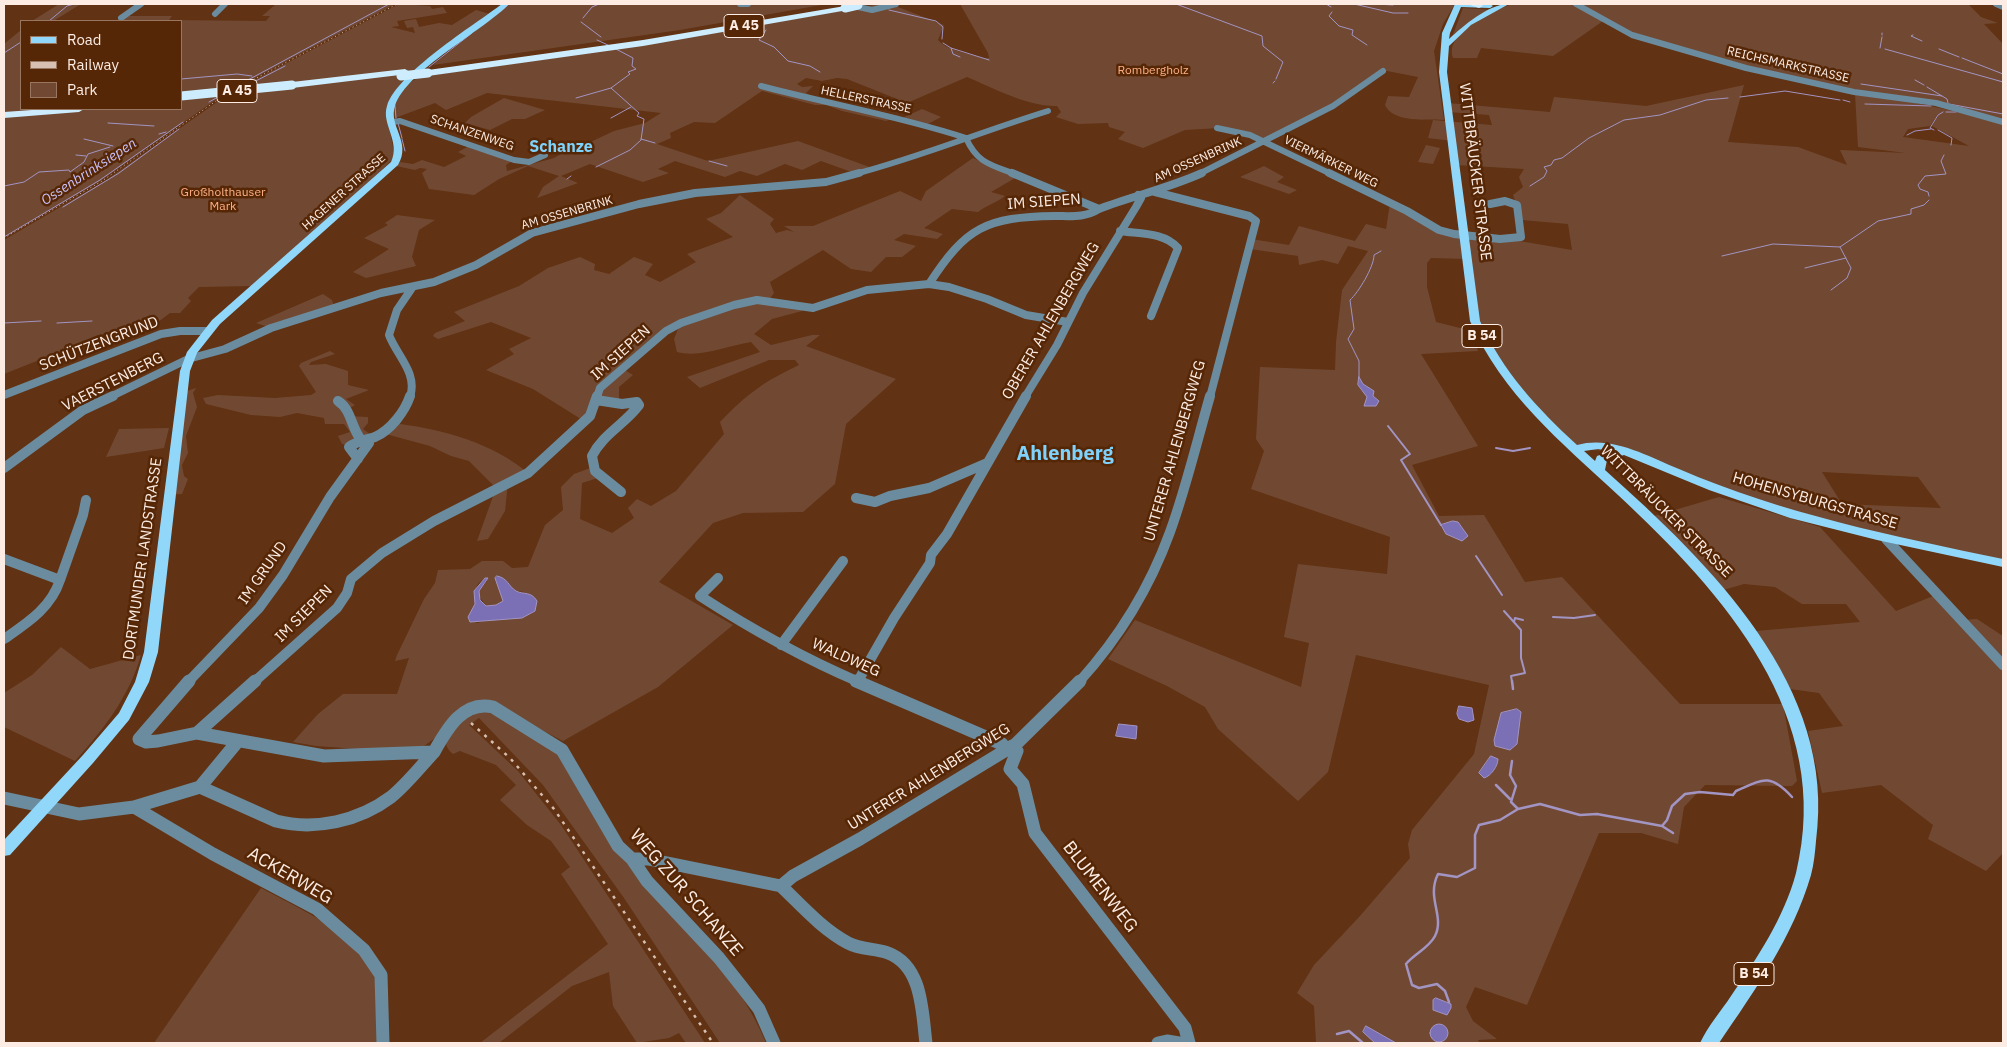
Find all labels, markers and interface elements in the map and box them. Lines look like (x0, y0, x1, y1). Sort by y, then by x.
road number: A 45 (724, 15, 764, 38)
legend (20, 20, 182, 110)
text: Road (67, 30, 102, 49)
street label: REICHSMARKSTRASSE (1726, 44, 1850, 86)
text: Railway (67, 55, 119, 74)
park label: Rombergholz (1117, 64, 1189, 78)
text: Park (67, 80, 97, 99)
road number: A 45 (217, 80, 257, 102)
street label: WITTBRÄUCKER STRASSE (1455, 82, 1495, 262)
street label: HELLERSTRASSE (819, 83, 913, 117)
street label: SCHANZENWEG (428, 112, 516, 154)
street label: VIERMÄRKER WEG (1282, 133, 1380, 191)
street label: AM OSSENBRINK (1152, 134, 1244, 186)
water label: Ossenbrinksiepen (38, 135, 140, 209)
district label: Schanze (529, 137, 593, 157)
street label: HAGENER STRASSE (299, 151, 389, 233)
park label: Großholthauser Mark (181, 186, 265, 214)
street label: IM SIEPEN (1007, 190, 1081, 214)
street label: AM OSSENBRINK (520, 193, 614, 233)
street label: OBERER AHLENBERGWEG (999, 239, 1103, 403)
street label: SCHÜTZENGRUND (37, 313, 161, 375)
street label: IM SIEPEN (588, 322, 654, 384)
road number: B 54 (1462, 324, 1502, 348)
street label: VAERSTENBERG (59, 349, 167, 415)
street label: UNTERER AHLENBERGWEG (1140, 358, 1210, 544)
district label: Ahlenberg (1016, 442, 1114, 466)
street label: WITTBRÄUCKER STRASSE (1596, 442, 1736, 582)
street label: DORTMUNDER LANDSTRASSE (120, 457, 166, 661)
street label: HOHENSYBURGSTRASSE (1730, 469, 1900, 533)
street label: IM GRUND (235, 538, 291, 608)
street label: IM SIEPEN (272, 582, 336, 646)
street label: WALDWEG (809, 635, 883, 681)
street label: UNTERER AHLENBERGWEG (845, 720, 1013, 834)
street label: WEG ZUR SCHANZE (625, 825, 747, 961)
street label: BLUMENWEG (1058, 837, 1142, 937)
street label: ACKERWEG (244, 843, 336, 909)
road number: B 54 (1734, 962, 1774, 986)

